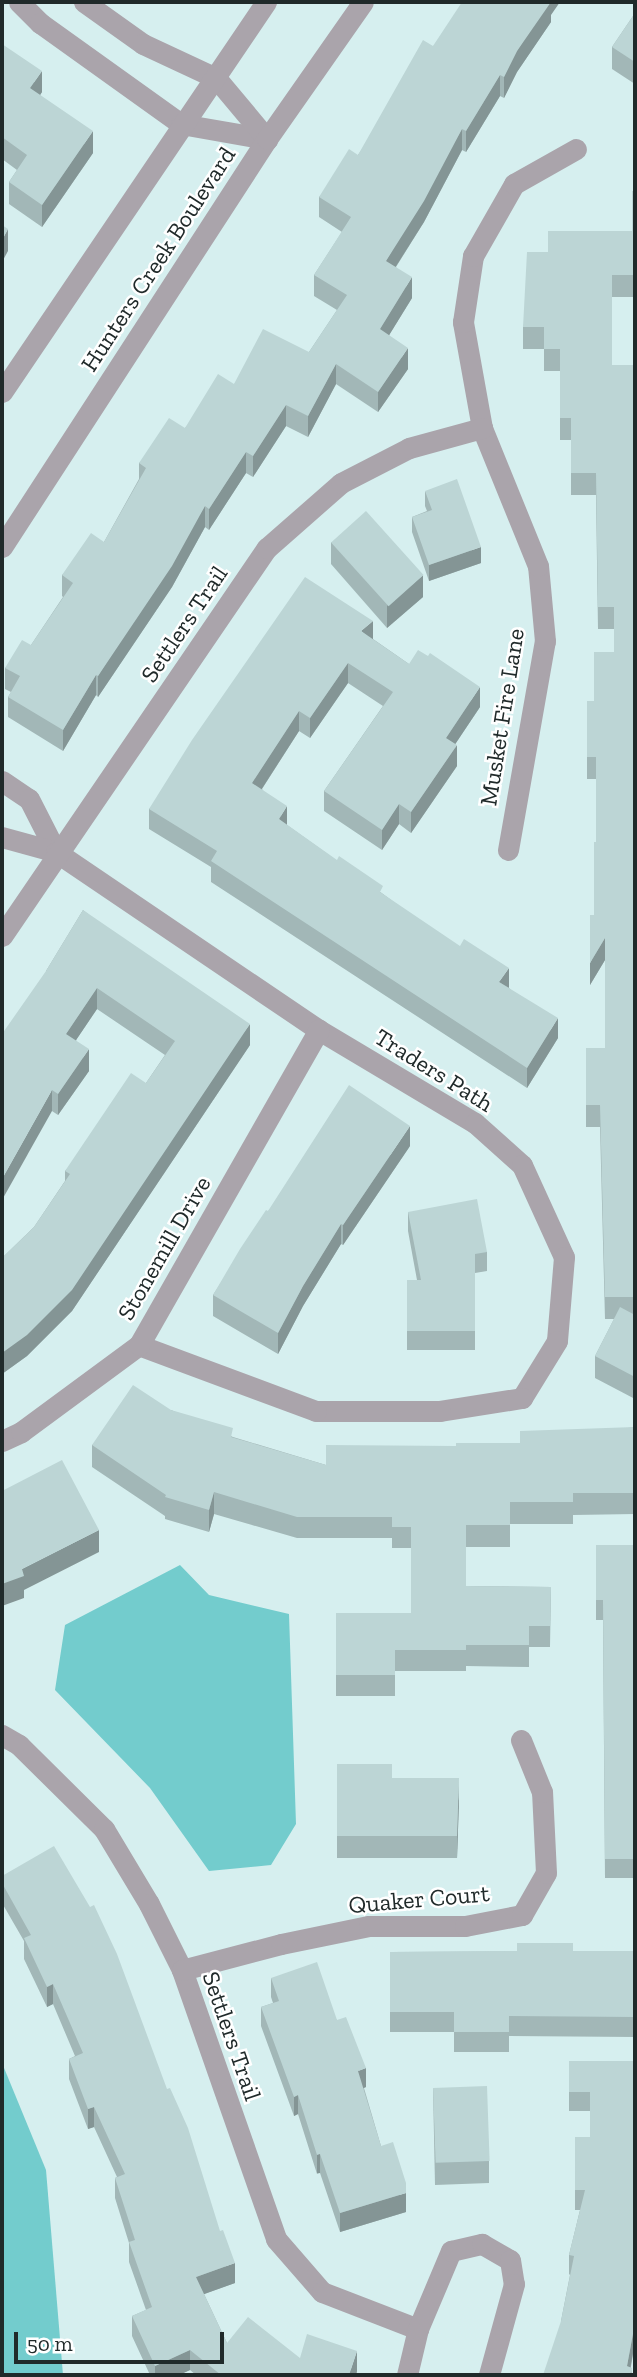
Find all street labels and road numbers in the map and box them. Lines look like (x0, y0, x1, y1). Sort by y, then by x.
street label: Hunters Creek Boulevard (75, 141, 241, 377)
street label: Settlers Trail (134, 560, 234, 688)
street label: Musket Fire Lane (474, 626, 530, 808)
street label: Traders Path (369, 1022, 499, 1118)
street label: Stonemill Drive (111, 1171, 217, 1325)
street label: Quaker Court (347, 1878, 491, 1920)
street label: Settlers Trail (196, 1968, 268, 2104)

